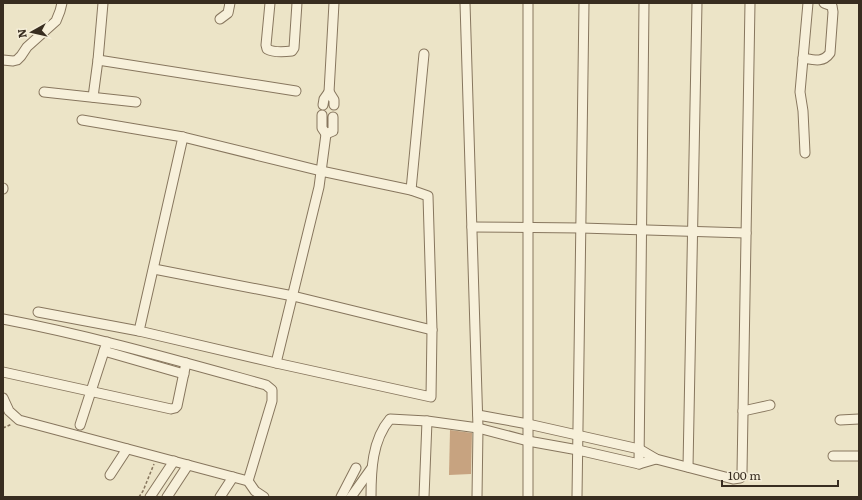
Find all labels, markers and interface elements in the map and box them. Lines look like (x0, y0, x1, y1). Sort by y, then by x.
north arrow (12, 12, 52, 52)
text: N (13, 28, 30, 39)
scale bar (722, 462, 838, 488)
text: 100 m (728, 466, 761, 484)

